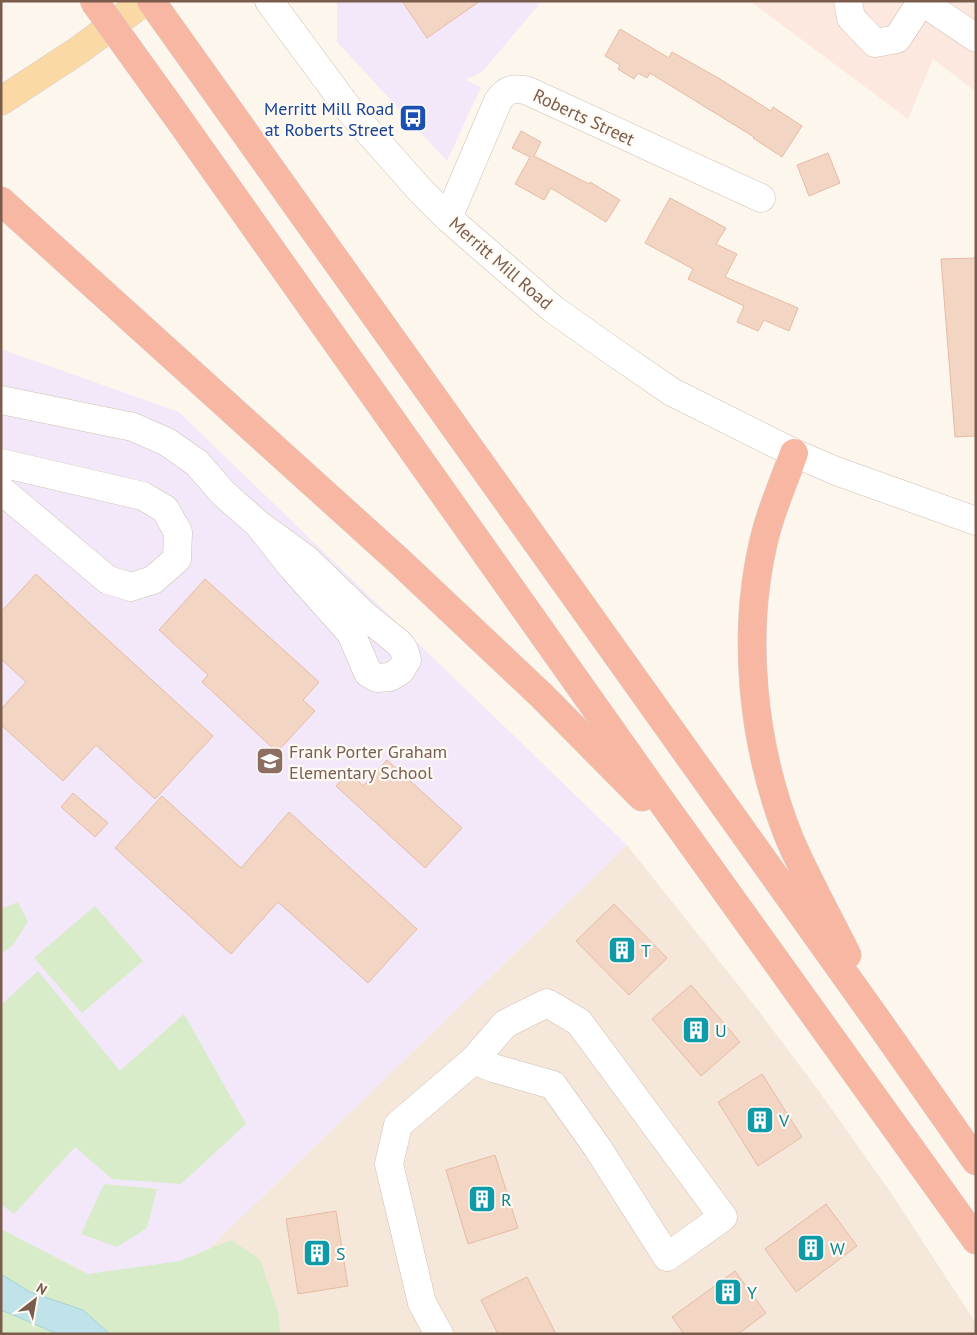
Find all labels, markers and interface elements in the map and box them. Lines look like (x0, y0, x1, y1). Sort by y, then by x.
street label: Roberts Street (530, 83, 638, 151)
place label: Merritt Mill Road at Roberts Street (264, 97, 394, 141)
bus stop icon: Merritt Mill Road at Roberts Street (398, 103, 428, 133)
street label: Merritt Mill Road (444, 212, 558, 314)
place label: Frank Porter Graham Elementary School (289, 740, 447, 784)
school or university icon: Frank Porter Graham Elementary School (255, 746, 285, 776)
building icon: T (607, 935, 637, 965)
place label: T (641, 939, 651, 962)
building icon: U (681, 1015, 711, 1045)
place label: U (715, 1019, 727, 1042)
building icon: V (745, 1105, 775, 1135)
place label: V (778, 1109, 790, 1132)
building icon: R (467, 1184, 497, 1214)
place label: R (501, 1188, 512, 1211)
building icon: W (796, 1233, 826, 1263)
place label: W (830, 1237, 845, 1260)
building icon: S (302, 1238, 332, 1268)
place label: S (336, 1242, 346, 1265)
north arrow (10, 1275, 60, 1325)
building icon: Y (713, 1277, 743, 1307)
text: N (33, 1279, 50, 1299)
place label: Y (747, 1281, 757, 1304)

